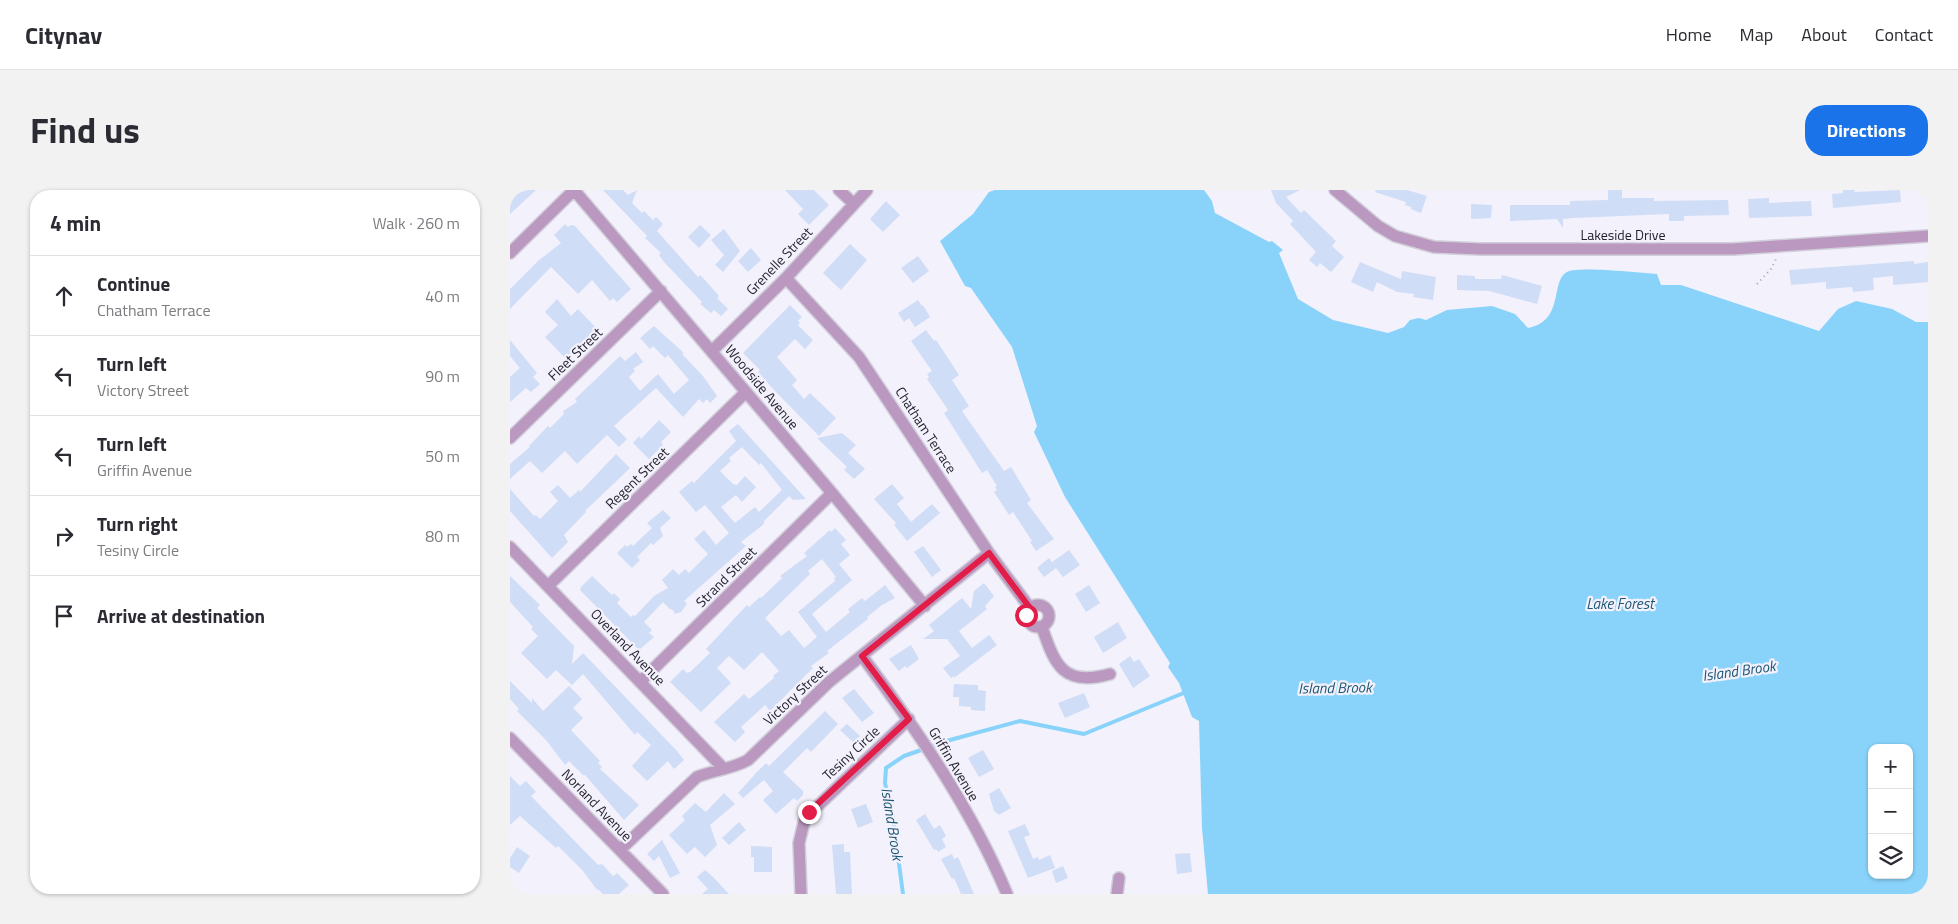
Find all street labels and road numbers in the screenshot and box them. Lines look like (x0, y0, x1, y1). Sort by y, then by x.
street label: Grenelle Street (741, 222, 817, 299)
street label: Lakeside Drive (1580, 224, 1666, 245)
street label: Fleet Street (543, 322, 607, 385)
street label: Woodside Avenue (721, 340, 804, 434)
street label: Chatham Terrace (891, 382, 962, 477)
street label: Regent Street (600, 442, 673, 513)
street label: Strand Street (691, 541, 761, 612)
street label: Overland Avenue (586, 603, 671, 690)
street label: Victory Street (758, 659, 831, 730)
street label: Tesiny Circle (817, 720, 884, 785)
street label: Griffin Avenue (924, 723, 985, 805)
street label: Norland Avenue (557, 764, 637, 846)

